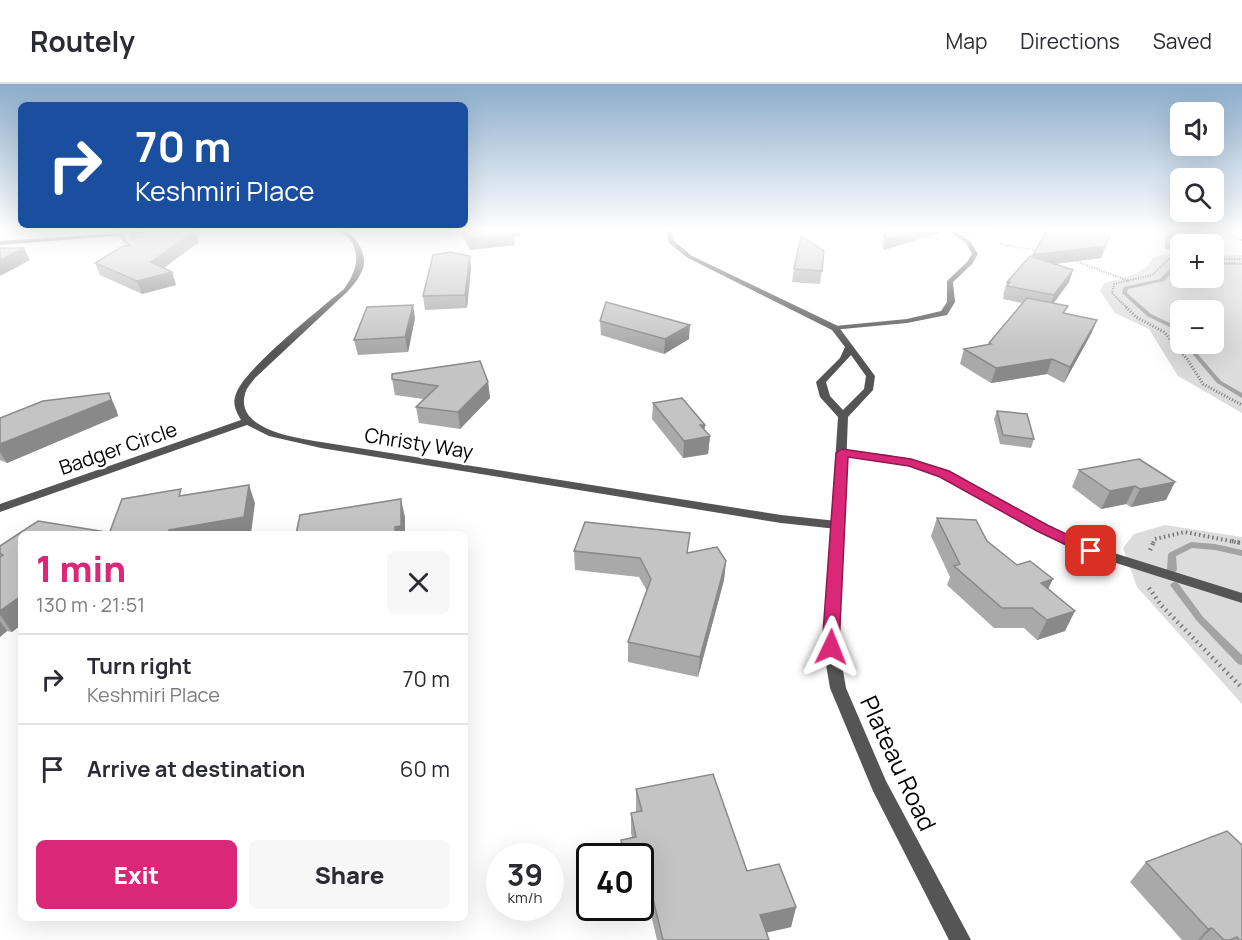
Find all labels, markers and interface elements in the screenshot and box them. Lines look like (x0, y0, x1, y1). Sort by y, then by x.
text: Routely (30, 22, 135, 60)
text: Map (946, 27, 987, 55)
text: Directions (1020, 27, 1120, 55)
text: Saved (1153, 27, 1212, 55)
map controls (1170, 102, 1224, 354)
button: sound (1170, 102, 1224, 156)
text: 70 m (135, 117, 231, 175)
icon: right (36, 126, 114, 204)
button: search (1170, 168, 1224, 222)
text: Keshmiri Place (135, 172, 315, 209)
button: + (1170, 234, 1224, 288)
button: − (1170, 300, 1224, 354)
street label: Badger Circle (55, 415, 181, 481)
street label: Christy Way (363, 421, 476, 465)
pin (1065, 525, 1116, 576)
icon: arrive (1074, 534, 1107, 567)
text: 1 min (36, 544, 126, 593)
button: close (387, 551, 450, 614)
text: 130 m · 21:51 (36, 591, 145, 618)
position arrow (799, 615, 863, 679)
text: Turn right (87, 651, 192, 681)
icon: right (36, 663, 69, 696)
text: 70 m (402, 664, 450, 694)
text: Keshmiri Place (87, 681, 220, 708)
street label: Plateau Road (853, 690, 945, 836)
icon: arrive (36, 753, 69, 786)
text: Arrive at destination (87, 754, 305, 784)
text: 60 m (400, 754, 450, 784)
button: Exit (36, 840, 237, 909)
button: Share (249, 840, 450, 909)
speed limit sign: 40 (576, 843, 654, 921)
text: 39 (507, 854, 543, 895)
text: km/h (508, 887, 542, 908)

